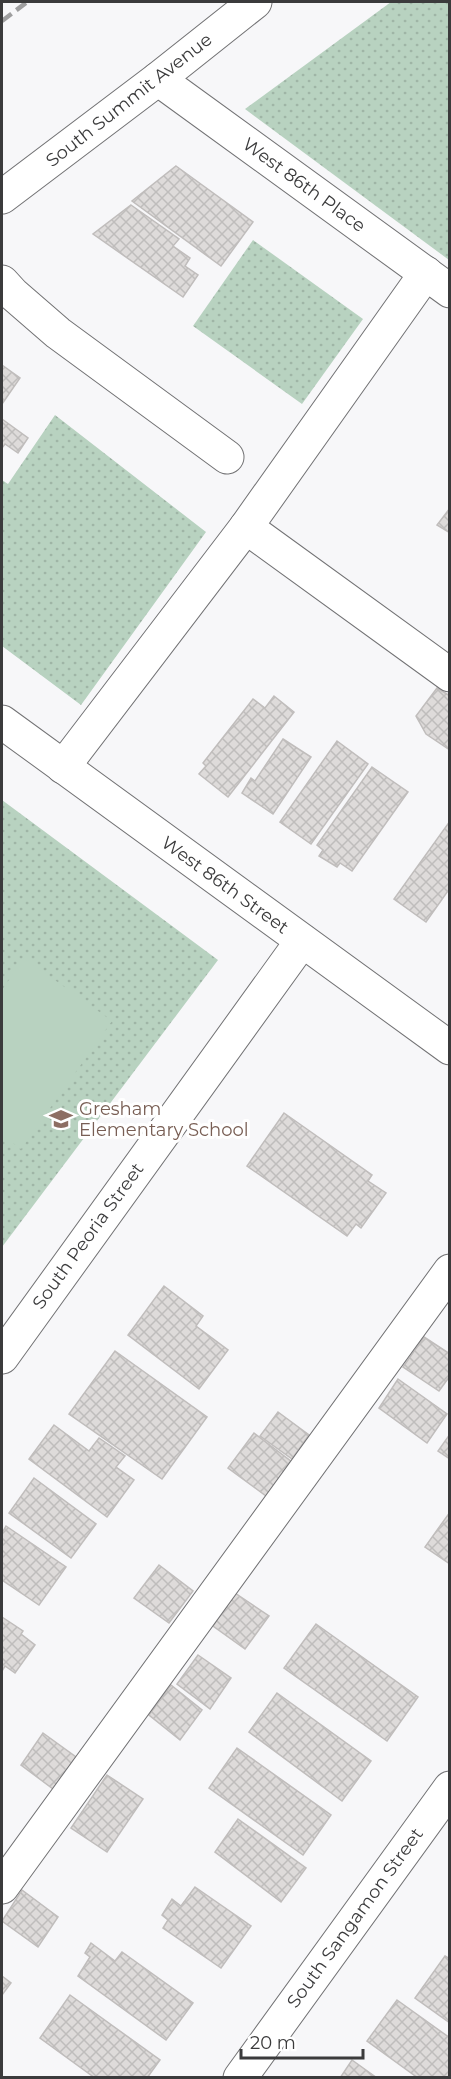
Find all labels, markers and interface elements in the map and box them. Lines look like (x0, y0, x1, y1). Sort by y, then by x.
street label: South Summit Avenue (42, 28, 216, 172)
street label: West 86th Place (238, 133, 370, 237)
street label: West 86th Street (157, 832, 293, 938)
place label: Gresham Elementary School (79, 1098, 249, 1141)
school or university icon: Gresham Elementary School (48, 1106, 74, 1132)
street label: South Peoria Street (28, 1159, 148, 1313)
street label: South Sangamon Street (282, 1824, 428, 2012)
scale bar (241, 2022, 362, 2060)
text: 20 m (250, 2032, 296, 2054)

